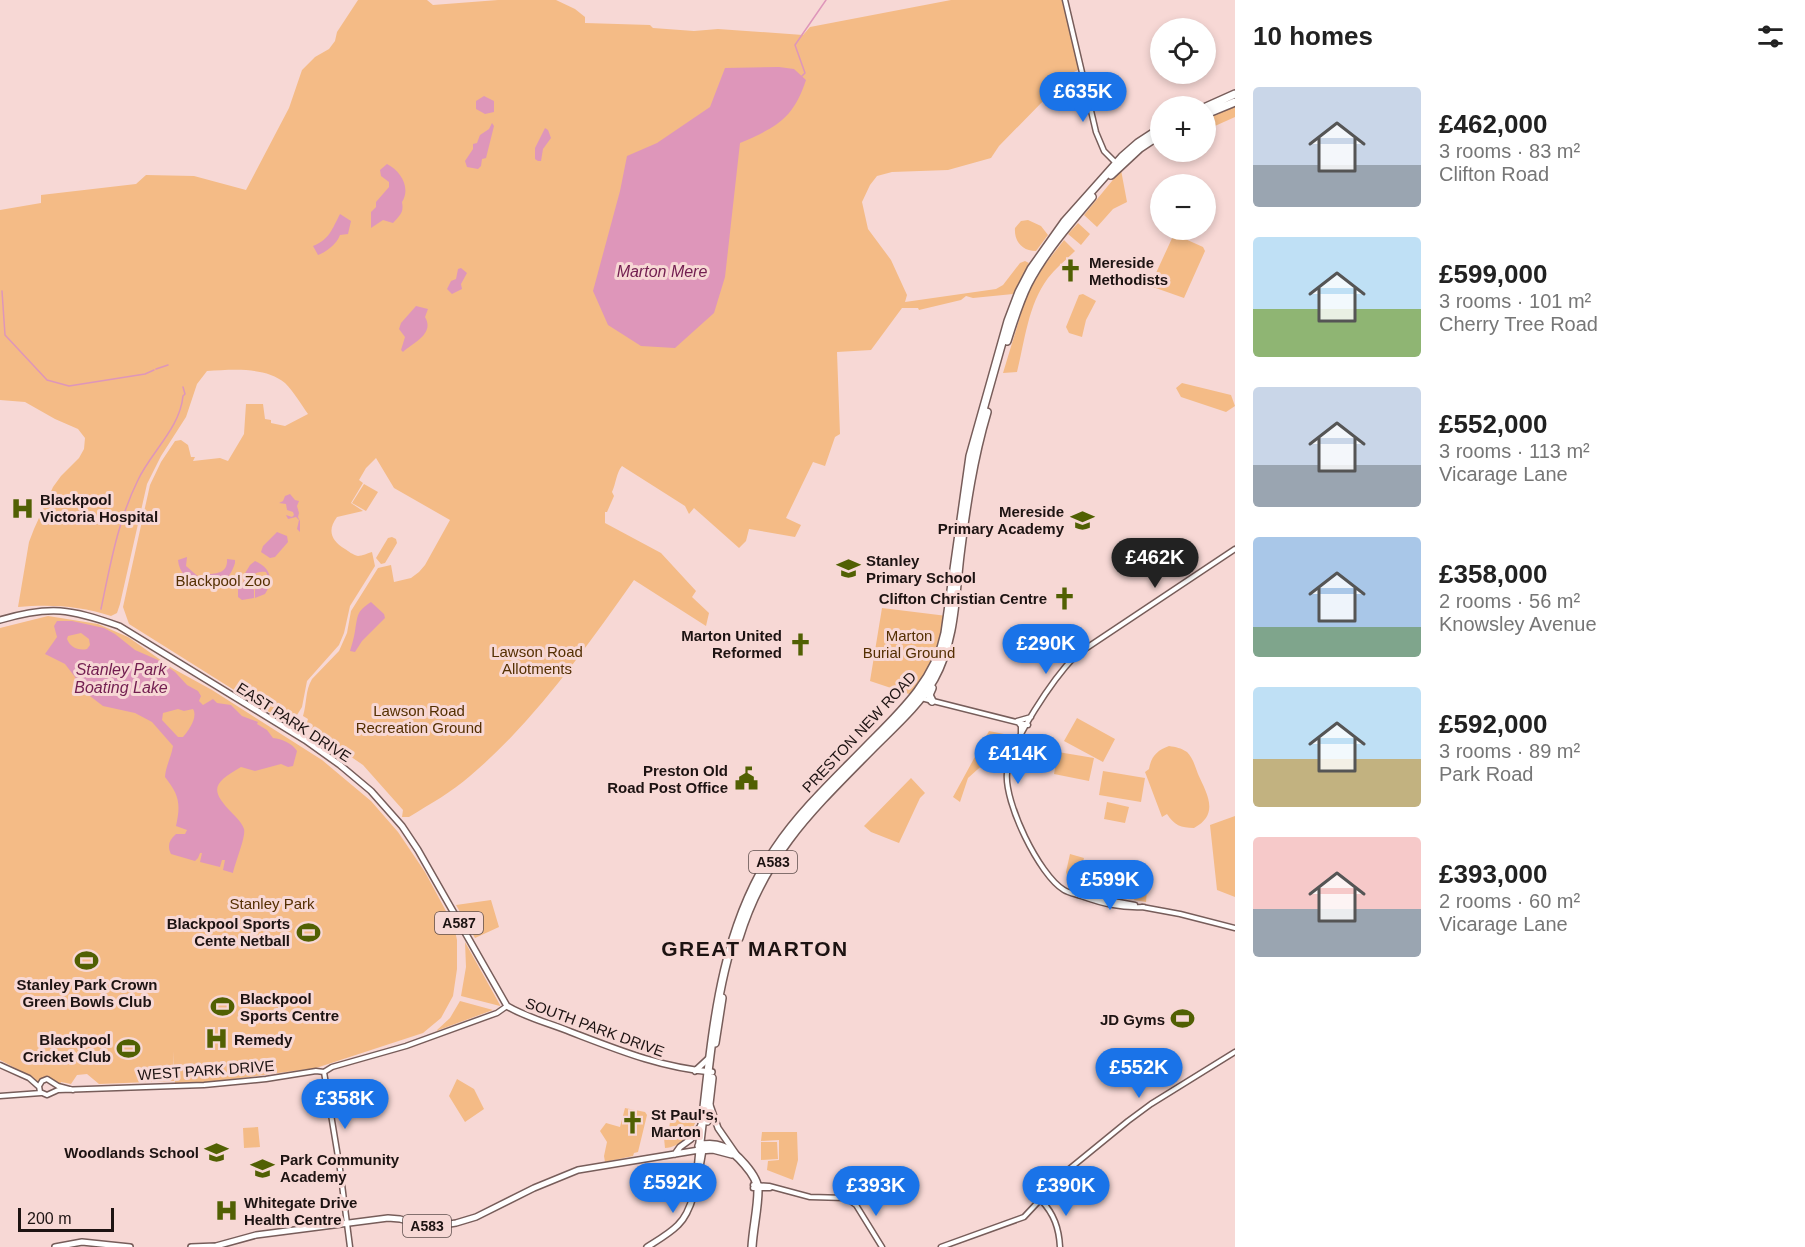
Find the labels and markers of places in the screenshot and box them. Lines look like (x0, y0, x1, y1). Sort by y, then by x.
pin: £635K (1041, 72, 1125, 123)
place label: Mereside Methodists (1089, 254, 1168, 288)
church icon: Mereside Methodists (1058, 258, 1084, 284)
place label: Blackpool Victoria Hospital (40, 491, 158, 525)
hospital icon: Blackpool Victoria Hospital (9, 495, 35, 521)
place label: Mereside Primary Academy (938, 503, 1065, 537)
school or university icon: Mereside Primary Academy (1069, 507, 1095, 533)
pin: £462K (1113, 538, 1197, 589)
place label: Stanley Primary School (866, 552, 976, 586)
school or university icon: Stanley Primary School (835, 556, 861, 582)
church icon: Clifton Christian Centre (1052, 585, 1078, 611)
place label: Clifton Christian Centre (879, 590, 1047, 607)
pin: £290K (1004, 624, 1088, 675)
place label: Marton United Reformed (681, 627, 782, 661)
church icon: Marton United Reformed (787, 631, 813, 657)
pin: £414K (976, 734, 1060, 785)
place label: Preston Old Road Post Office (607, 762, 728, 796)
public building icon: Preston Old Road Post Office (733, 766, 759, 792)
pin: £599K (1068, 860, 1152, 911)
place label: Blackpool Sports Cente Netball (167, 915, 290, 949)
sports icon: Blackpool Sports Cente Netball (295, 919, 321, 945)
sports icon: Stanley Park Crown Green Bowls Club (74, 947, 100, 973)
place label: Stanley Park Crown Green Bowls Club (17, 976, 157, 1010)
place label: Blackpool Sports Centre (240, 990, 339, 1024)
sports icon: Blackpool Sports Centre (209, 994, 235, 1020)
sports icon: JD Gyms (1170, 1006, 1196, 1032)
place label: JD Gyms (1100, 1011, 1165, 1028)
hospital icon: Remedy (203, 1026, 229, 1052)
place label: Blackpool Cricket Club (23, 1031, 111, 1065)
place label: Remedy (234, 1031, 293, 1048)
sports icon: Blackpool Cricket Club (116, 1035, 142, 1061)
pin: £552K (1097, 1048, 1181, 1099)
pin: £358K (303, 1079, 387, 1130)
place label: St Paul's, Marton (651, 1106, 718, 1140)
church icon: St Paul's, Marton (620, 1110, 646, 1136)
school or university icon: Woodlands School (204, 1139, 230, 1165)
place label: Woodlands School (64, 1144, 199, 1161)
place label: Park Community Academy (280, 1151, 400, 1185)
school or university icon: Park Community Academy (249, 1155, 275, 1181)
pin: £592K (631, 1163, 715, 1214)
pin: £393K (834, 1166, 918, 1217)
pin: £390K (1024, 1166, 1108, 1217)
place label: Whitegate Drive Health Centre (244, 1194, 357, 1228)
hospital icon: Whitegate Drive Health Centre (213, 1198, 239, 1224)

